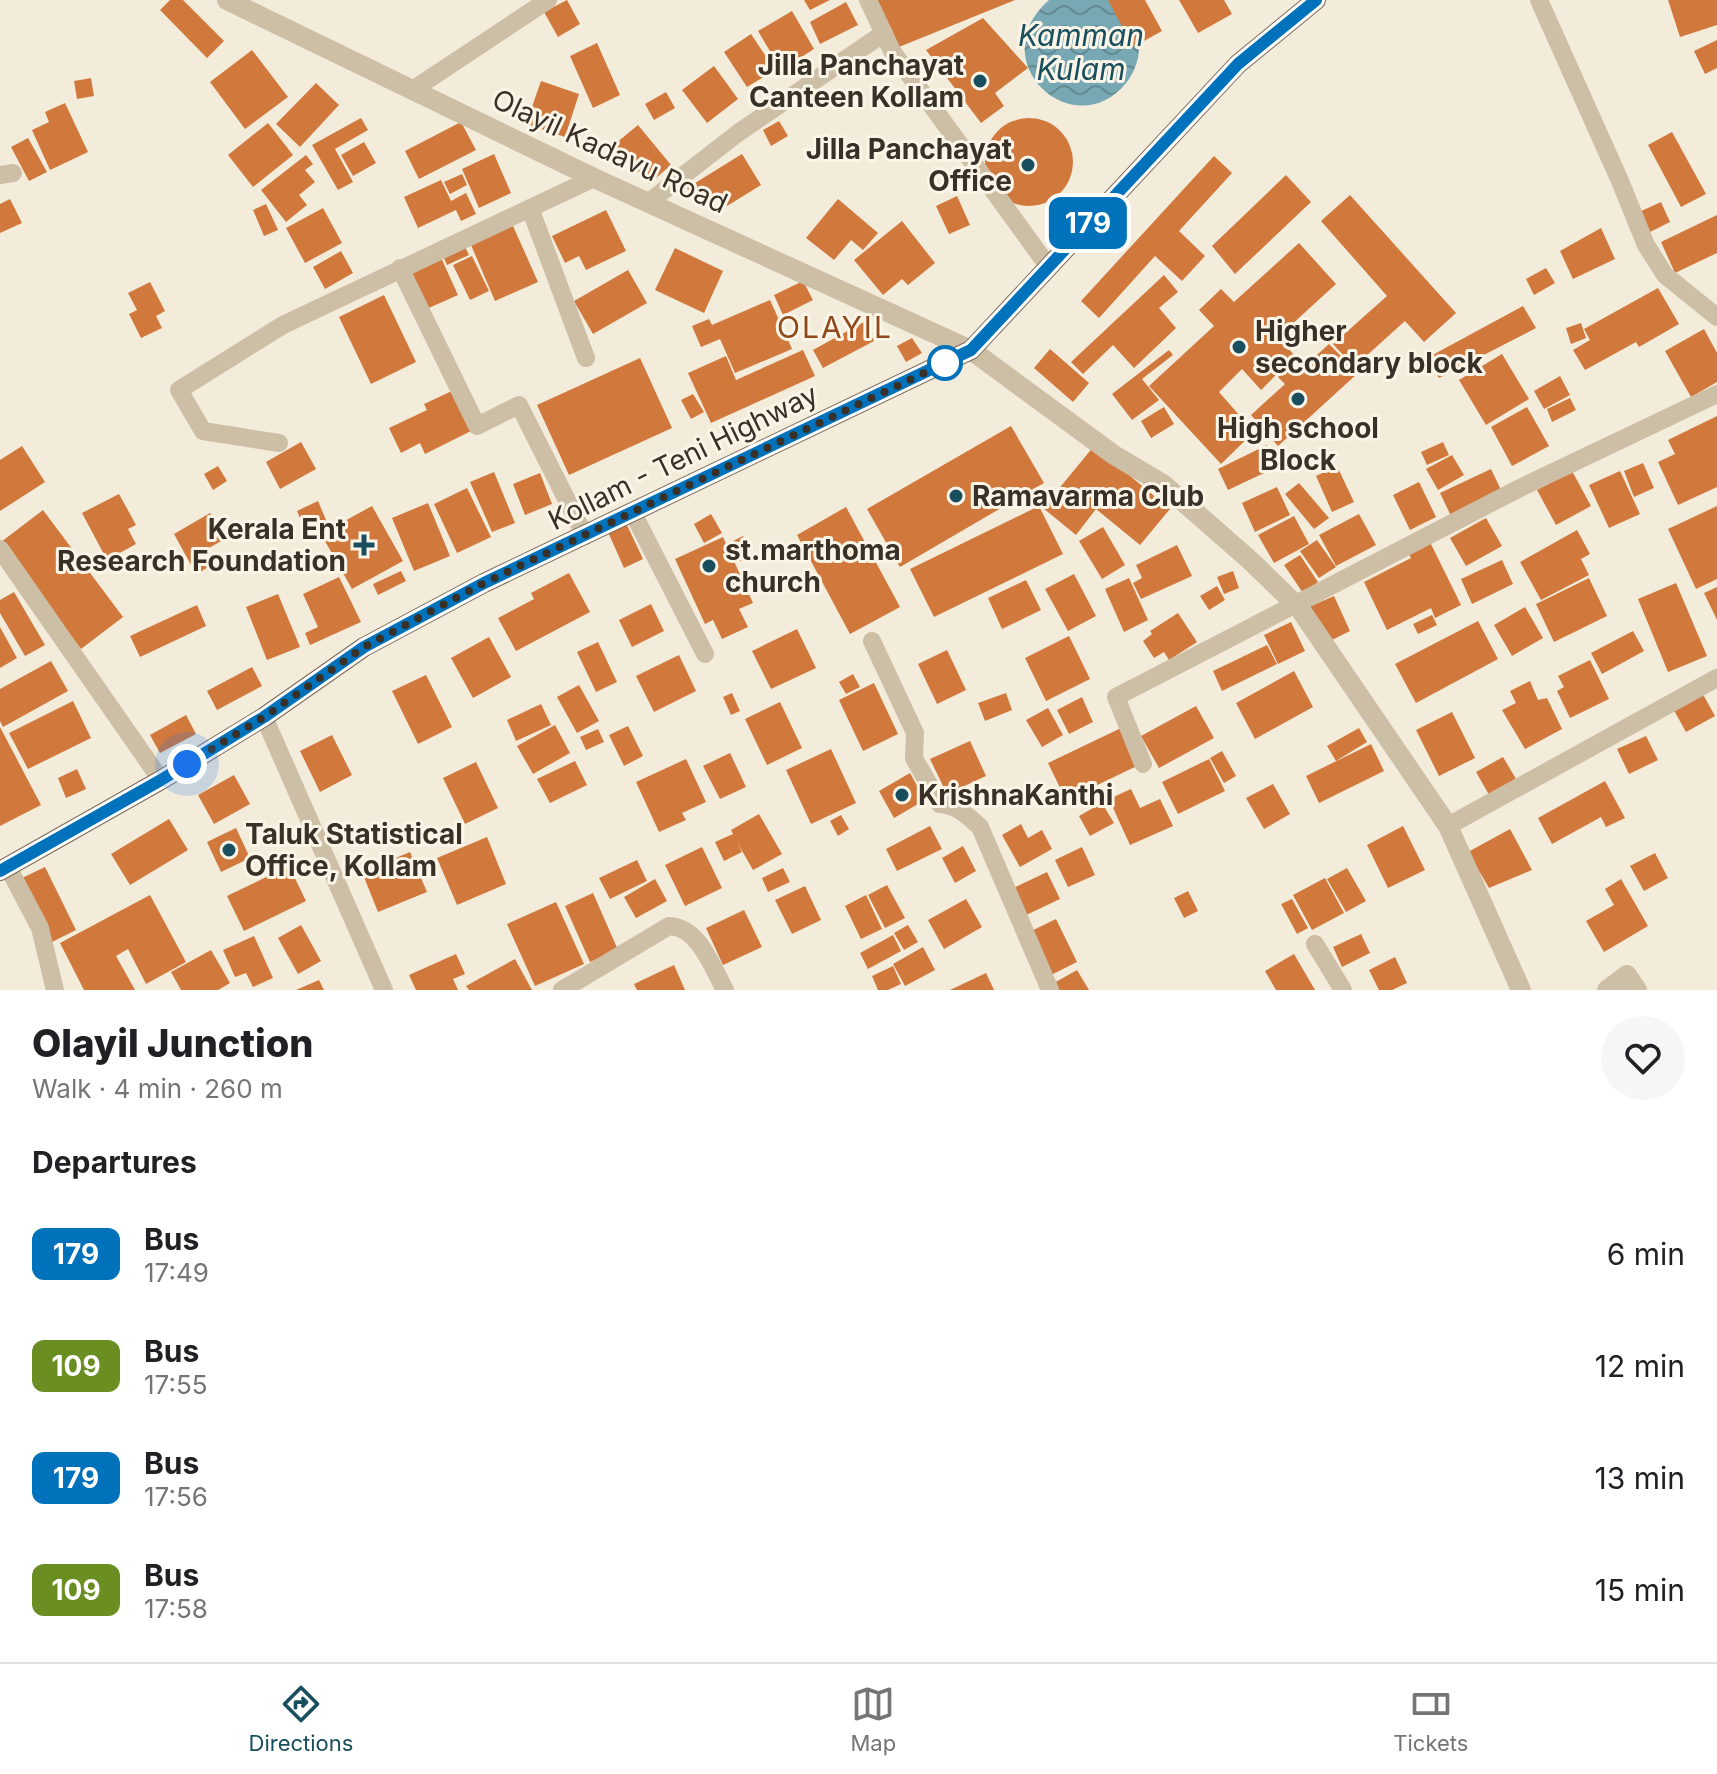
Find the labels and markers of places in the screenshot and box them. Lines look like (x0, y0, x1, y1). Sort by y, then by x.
place label: Jilla Panchayat Canteen Kollam (749, 48, 964, 114)
marker: Jilla Panchayat Canteen Kollam (971, 72, 989, 90)
place label: Jilla Panchayat Office (806, 132, 1012, 198)
marker: Jilla Panchayat Office (1019, 156, 1037, 174)
place label: Higher secondary block (1255, 314, 1484, 380)
marker: Higher secondary block (1230, 338, 1248, 356)
unlabelled marker (928, 346, 962, 380)
marker: High school Block (1289, 390, 1307, 408)
place label: High school Block (1217, 411, 1379, 477)
place label: Ramavarma Club (972, 479, 1204, 513)
marker: Ramavarma Club (947, 487, 965, 505)
place label: Kerala Ent Research Foundation (57, 512, 346, 578)
place label: st.marthoma church (725, 533, 901, 599)
marker: Kerala Ent Research Foundation (353, 534, 375, 556)
marker: st.marthoma church (700, 557, 718, 575)
place label: KrishnaKanthi (918, 778, 1113, 812)
marker: KrishnaKanthi (893, 786, 911, 804)
place label: Taluk Statistical Office, Kollam (245, 817, 463, 883)
marker: Taluk Statistical Office, Kollam (220, 841, 238, 859)

